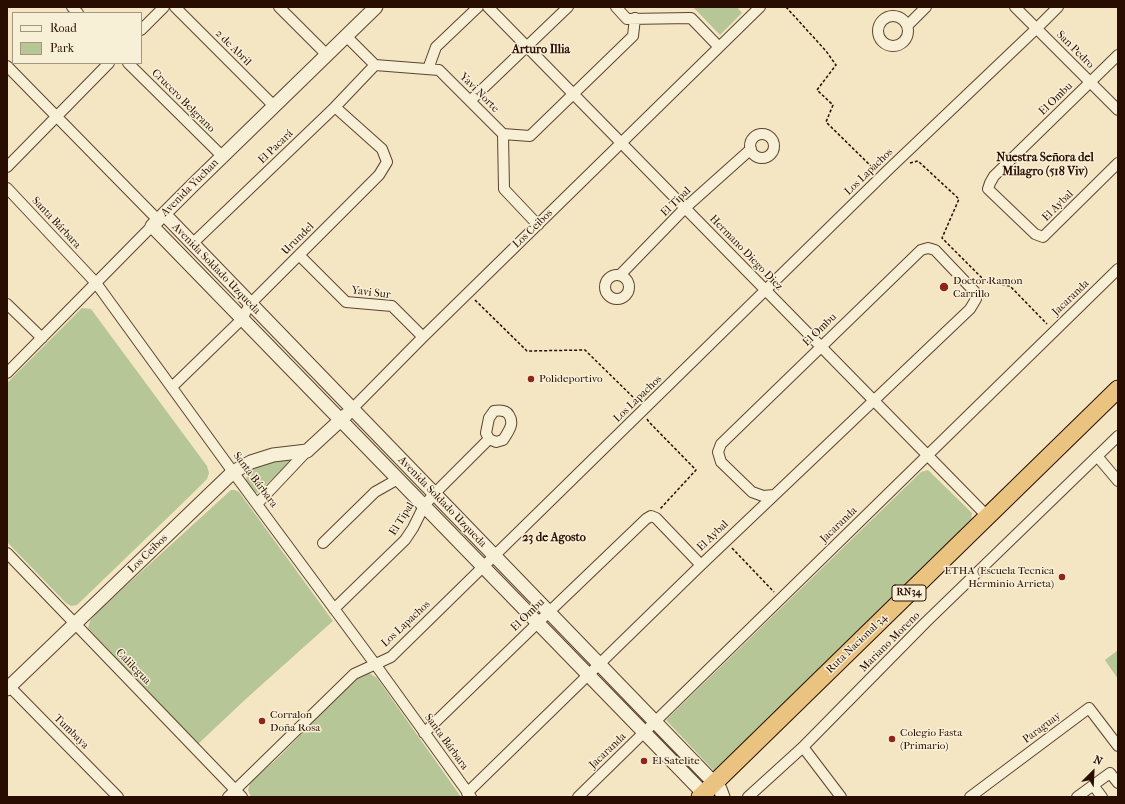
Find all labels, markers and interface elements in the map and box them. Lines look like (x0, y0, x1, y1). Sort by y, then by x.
legend (12, 12, 142, 64)
text: Road (50, 21, 77, 35)
street label: 2 de Abril (212, 27, 254, 69)
street label: San Pedro (1054, 29, 1096, 71)
text: Park (50, 41, 74, 55)
district label: Arturo Illia (512, 43, 570, 57)
street label: Crucero Belgrano (149, 67, 217, 135)
street label: Yavi Norte (457, 71, 501, 115)
street label: El Ombu (1036, 80, 1076, 118)
street label: El Pacará (256, 127, 296, 167)
street label: Los Lapachos (842, 146, 896, 198)
district label: Nuestra Señora del Milagro (518 Viv) (996, 151, 1094, 179)
street label: Avenida Yuchan (158, 156, 222, 220)
street label: El Tipal (658, 185, 694, 219)
street label: El Aybal (1040, 188, 1076, 224)
street label: Santa Bárbara (29, 194, 83, 252)
street label: Los Ceibos (510, 207, 556, 251)
street label: Hermano Diego Diez (707, 213, 785, 293)
street label: Urundel (279, 220, 317, 258)
street label: Avenida Soldado Uzqueda (169, 221, 263, 317)
place label: Doctor Ramon Carrillo (953, 274, 1023, 300)
street label: Jacaranda (1050, 277, 1092, 319)
marker: Doctor Ramon Carrillo (938, 281, 950, 293)
street label: Yavi Sur (351, 284, 391, 302)
street label: El Ombu (800, 311, 840, 349)
place label: Polideportivo (539, 372, 603, 386)
street label: Los Lapachos (611, 373, 665, 425)
marker: Polideportivo (526, 374, 536, 384)
street label: Santa Bárbara (230, 450, 280, 510)
street label: Avenida Soldado Uzqueda (395, 454, 489, 550)
street label: El Tipal (387, 500, 417, 538)
street label: Jacaranda (818, 504, 860, 546)
street label: El Aybal (695, 518, 731, 554)
district label: 23 de Agosto (522, 531, 586, 545)
street label: Los Ceibos (125, 532, 171, 576)
place label: ETHA (Escuela Tecnica Herminio Arrieta) (945, 564, 1054, 590)
marker: ETHA (Escuela Tecnica Herminio Arrieta) (1057, 572, 1067, 582)
road number: RN34 (892, 585, 926, 601)
street label: El Ombu (508, 596, 548, 634)
street label: Los Lapachos (379, 598, 433, 650)
street label: Mariano Moreno (857, 609, 923, 675)
street label: Ruta Nacional 34 (824, 611, 890, 677)
street label: Calilegua (113, 646, 153, 688)
place label: Corralon Doña Rosa (270, 708, 320, 734)
street label: Paraguay (1020, 709, 1064, 747)
street label: Santa Bárbara (421, 711, 471, 773)
street label: Tumbaya (51, 712, 91, 752)
marker: Corralon Doña Rosa (257, 716, 267, 726)
place label: Colegio Fasta (Primario) (900, 726, 962, 752)
street label: Jacaranda (587, 730, 629, 772)
marker: Colegio Fasta (Primario) (887, 734, 897, 744)
north arrow (1073, 752, 1113, 792)
text: N (1092, 753, 1105, 768)
place label: El Satelite (652, 754, 700, 768)
marker: El Satelite (639, 756, 649, 766)

